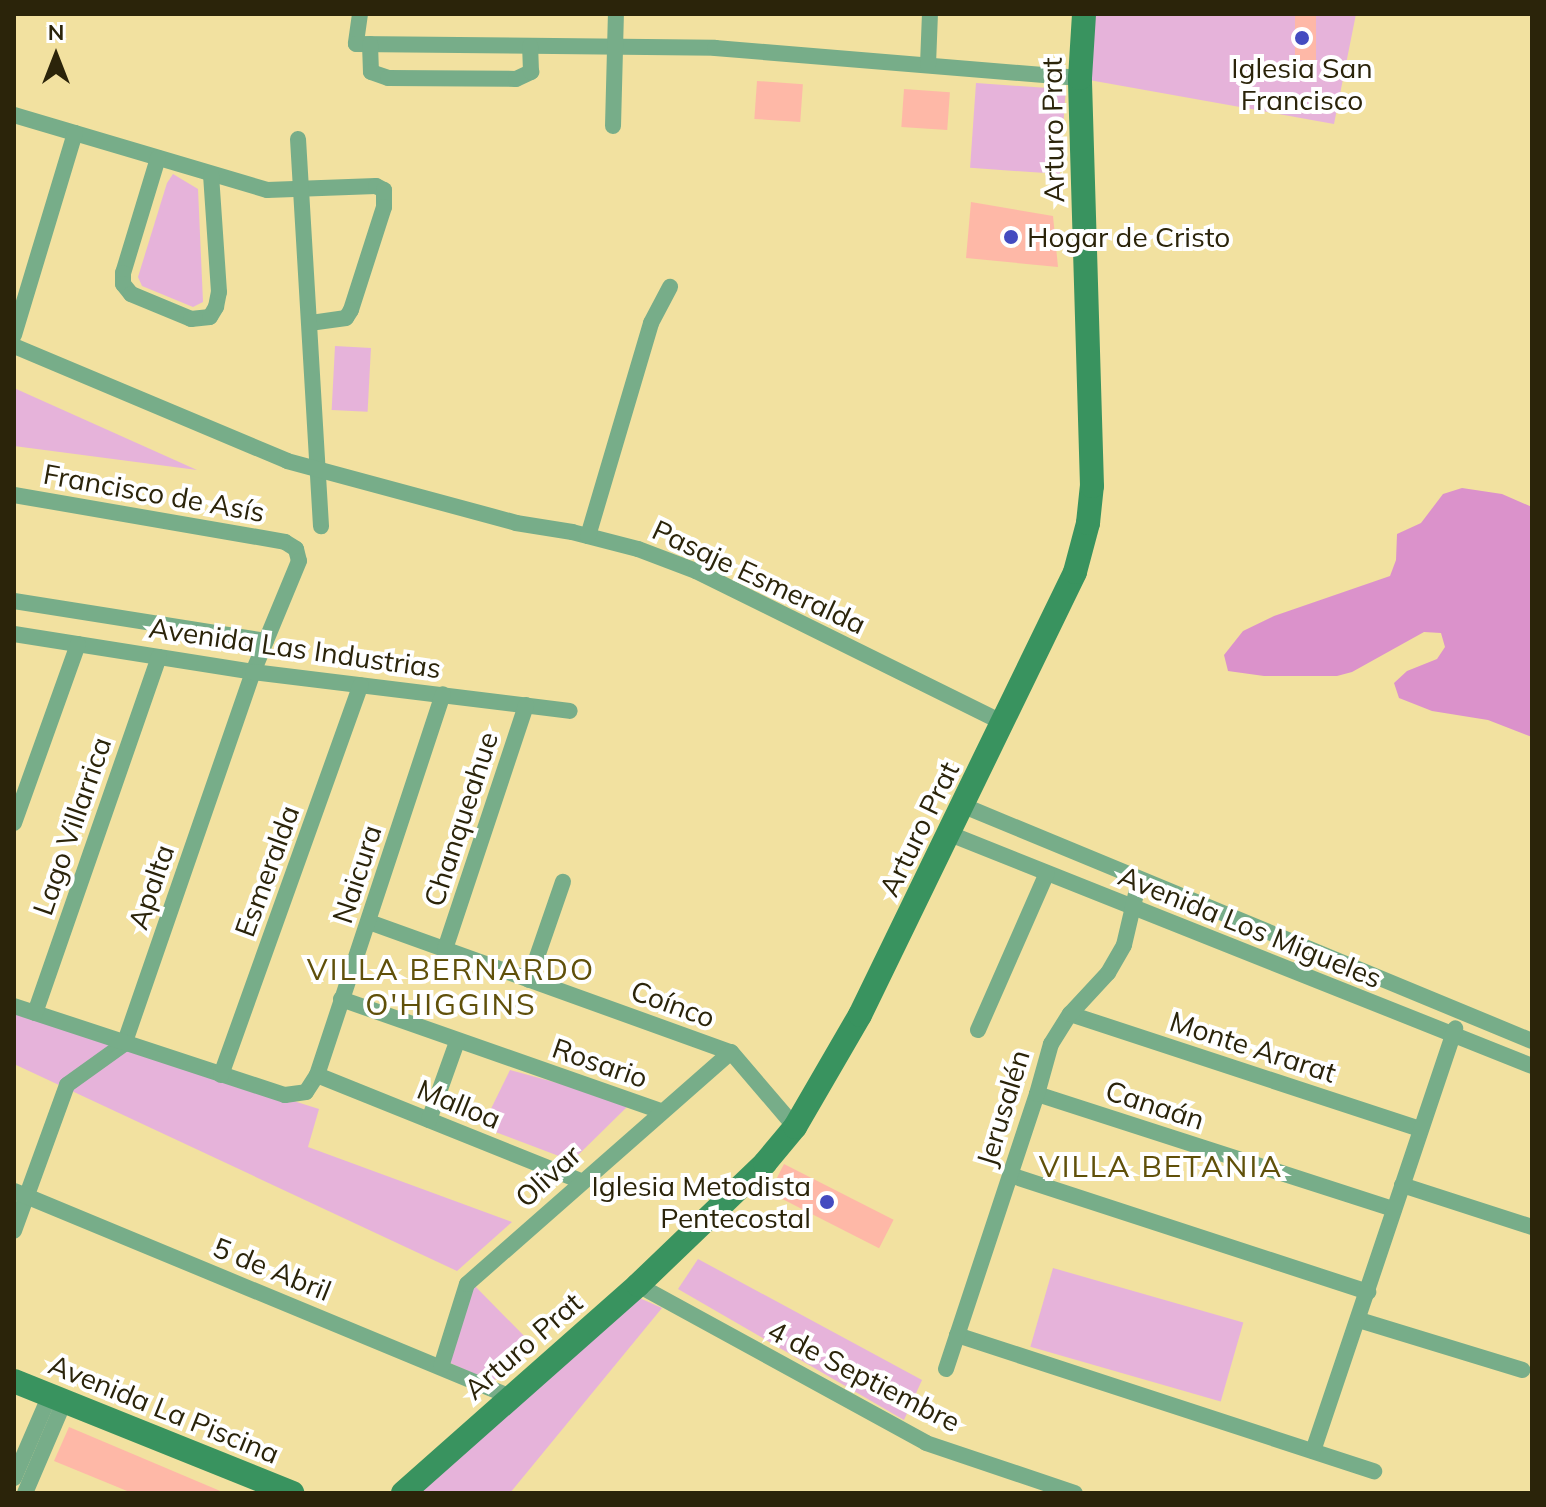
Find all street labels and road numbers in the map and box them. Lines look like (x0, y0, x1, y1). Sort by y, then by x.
street label: Arturo Prat (1035, 57, 1071, 203)
street label: Francisco de Asís (41, 457, 267, 529)
street label: Pasaje Esmeralda (647, 513, 871, 641)
street label: Avenida Las Industrias (147, 611, 443, 685)
street label: Chanqueahue (417, 727, 505, 911)
street label: Lago Villarrica (26, 733, 118, 919)
street label: Arturo Prat (872, 756, 966, 902)
street label: Esmeralda (228, 801, 306, 941)
street label: Naicura (325, 821, 389, 927)
street label: Apalta (121, 840, 181, 934)
street label: Avenida Los Migueles (1114, 859, 1386, 995)
street label: Coínco (626, 973, 720, 1035)
street label: Monte Ararat (1166, 1004, 1340, 1090)
street label: Rosario (548, 1031, 652, 1095)
street label: Jerusalén (969, 1046, 1037, 1170)
street label: Malloa (412, 1072, 506, 1136)
street label: Canaán (1101, 1073, 1209, 1137)
street label: Olivar (508, 1138, 588, 1214)
street label: 5 de Abril (208, 1230, 336, 1308)
street label: Arturo Prat (457, 1286, 589, 1406)
street label: 4 de Septiembre (762, 1313, 966, 1439)
street label: Avenida La Piscina (44, 1347, 284, 1471)

